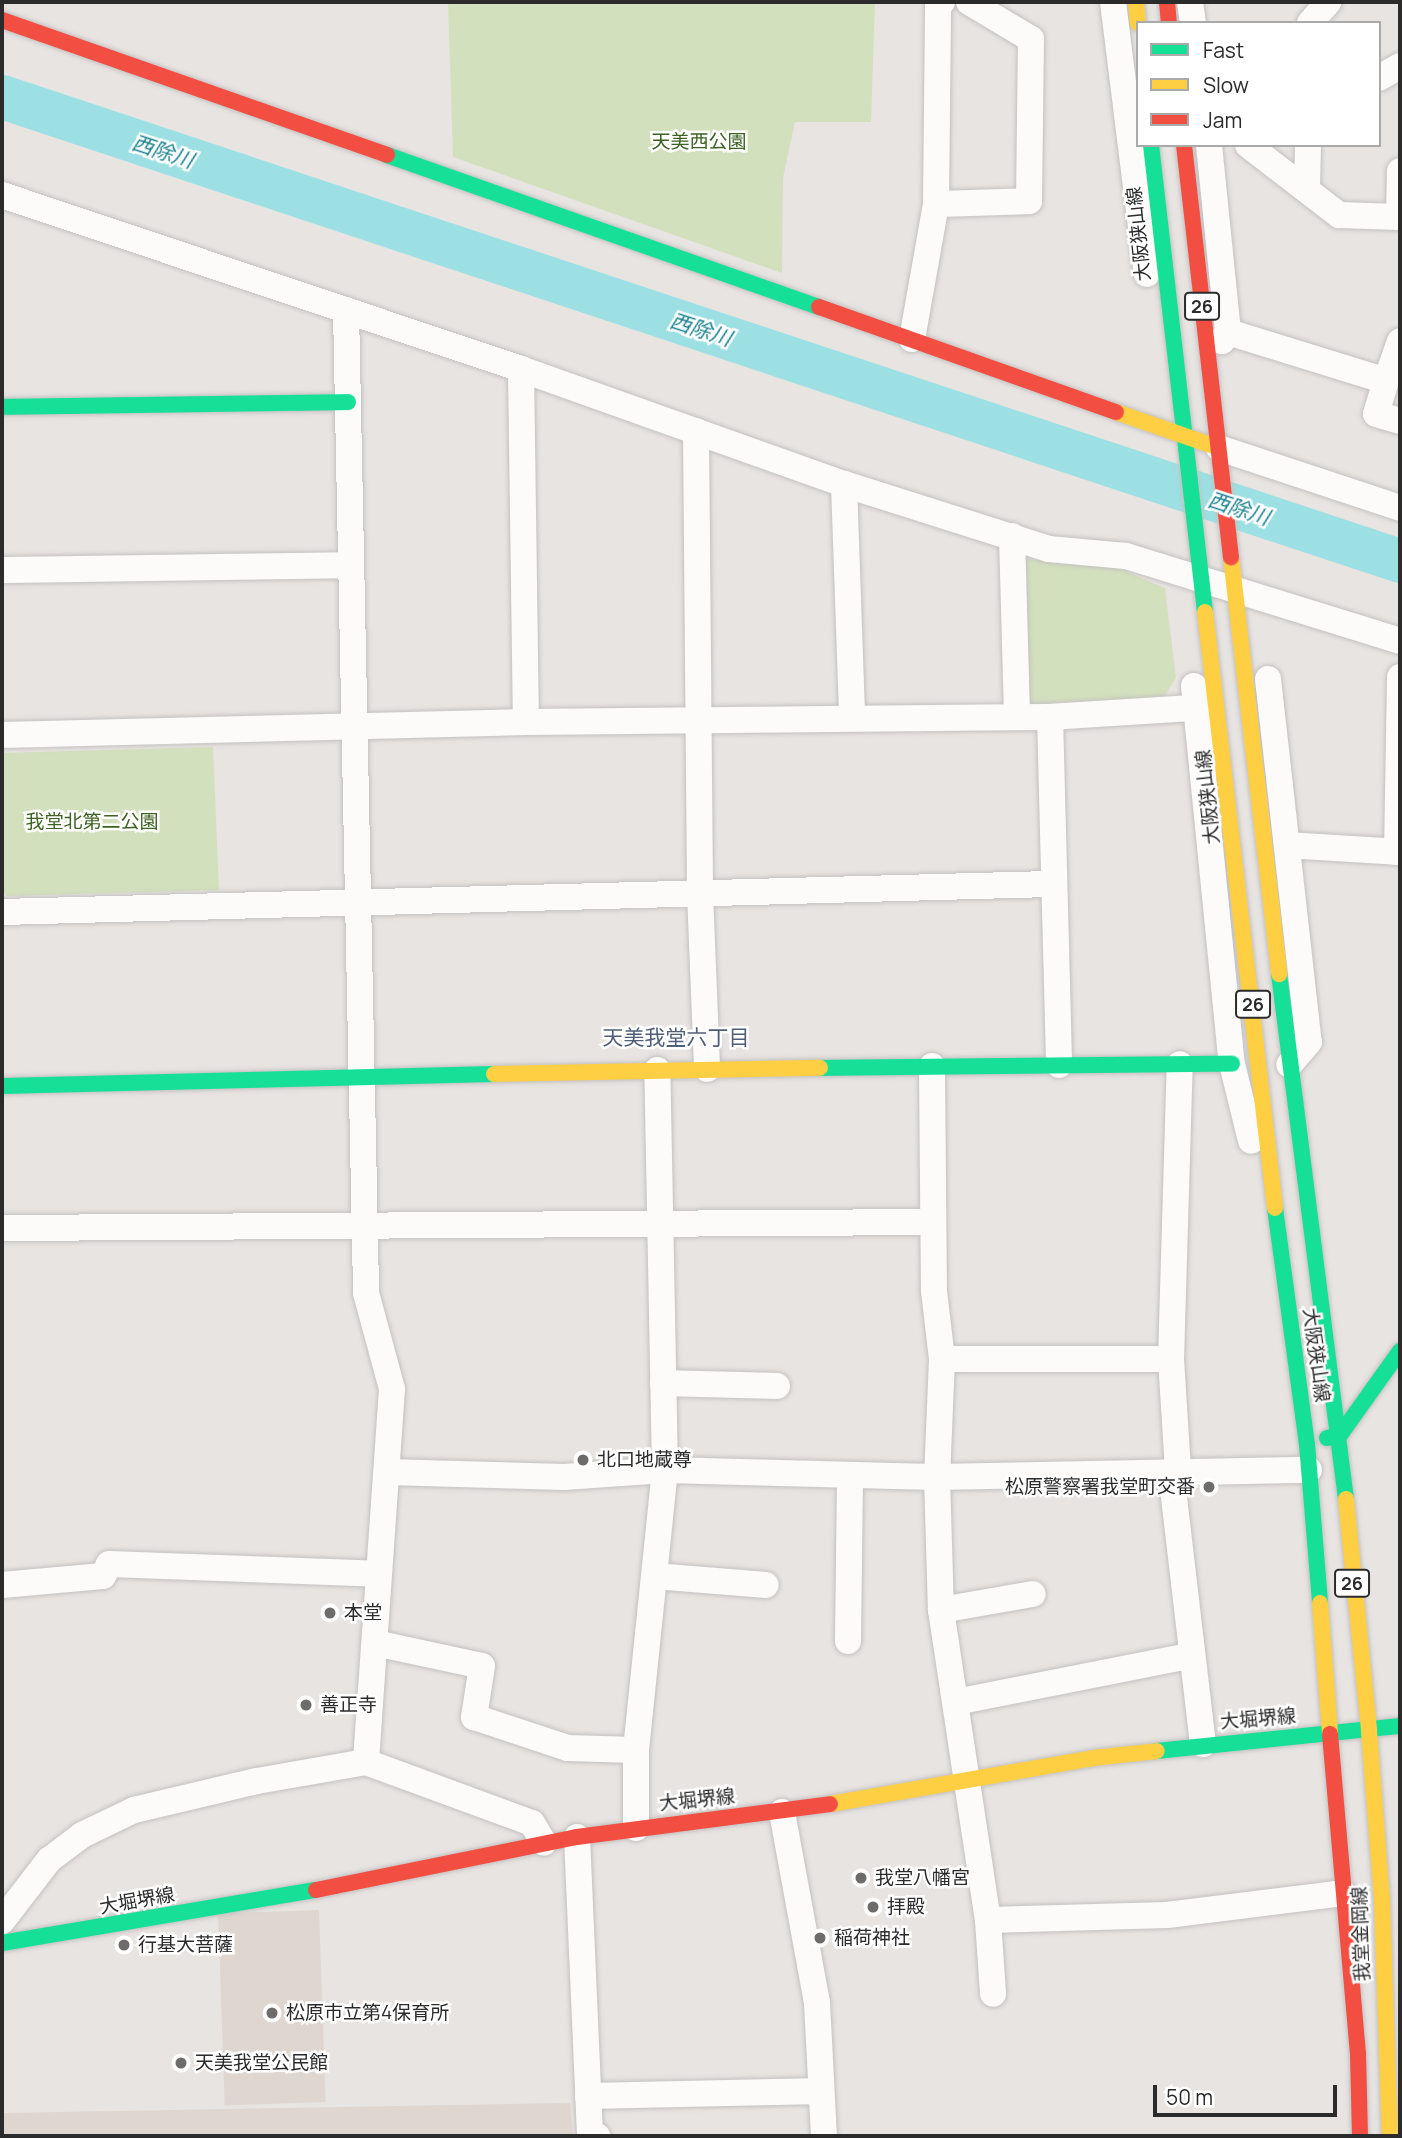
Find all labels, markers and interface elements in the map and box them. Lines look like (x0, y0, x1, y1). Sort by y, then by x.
legend (1136, 21, 1381, 147)
text: Fast (1203, 36, 1244, 64)
text: Slow (1203, 71, 1249, 99)
text: Jam (1203, 106, 1242, 134)
water label: 西除川 (129, 129, 197, 173)
park label: 天美西公園 (652, 131, 746, 153)
street label: 大阪狭山線 (1123, 186, 1155, 282)
road number: 26 (1183, 292, 1221, 320)
water label: 西除川 (667, 307, 735, 351)
water label: 西除川 (1205, 486, 1273, 530)
street label: 大阪狭山線 (1192, 749, 1224, 845)
park label: 我堂北第二公園 (26, 811, 158, 833)
road number: 26 (1234, 989, 1272, 1018)
district label: 天美我堂六丁目 (603, 1024, 749, 1050)
street label: 大阪狭山線 (1298, 1306, 1334, 1404)
place label: 北口地蔵尊 (597, 1449, 692, 1471)
marker: 北口地蔵尊 (575, 1452, 591, 1468)
place label: 松原警察署我堂町交番 (1005, 1476, 1195, 1498)
marker: 松原警察署我堂町交番 (1201, 1479, 1217, 1495)
road number: 26 (1333, 1568, 1371, 1598)
place label: 本堂 (344, 1602, 382, 1624)
marker: 本堂 (322, 1605, 338, 1621)
place label: 善正寺 (320, 1694, 377, 1716)
marker: 善正寺 (298, 1697, 314, 1713)
street label: 大堀堺線 (1219, 1704, 1297, 1734)
street label: 大堀堺線 (658, 1785, 736, 1815)
place label: 我堂八幡宮 (875, 1867, 970, 1889)
marker: 我堂八幡宮 (853, 1870, 869, 1886)
street label: 大堀堺線 (98, 1883, 176, 1919)
street label: 我堂金岡線 (1348, 1886, 1374, 1982)
place label: 拝殿 (887, 1896, 925, 1918)
marker: 拝殿 (865, 1899, 881, 1915)
place label: 稲荷神社 (834, 1927, 910, 1949)
marker: 稲荷神社 (812, 1930, 828, 1946)
place label: 行基大菩薩 (138, 1934, 233, 1956)
marker: 行基大菩薩 (116, 1937, 132, 1953)
place label: 松原市立第4保育所 (286, 2002, 449, 2024)
marker: 松原市立第4保育所 (264, 2005, 280, 2021)
place label: 天美我堂公民館 (195, 2052, 328, 2074)
marker: 天美我堂公民館 (173, 2055, 189, 2071)
scale bar (1157, 2072, 1341, 2116)
text: 50 m (1166, 2083, 1213, 2111)

